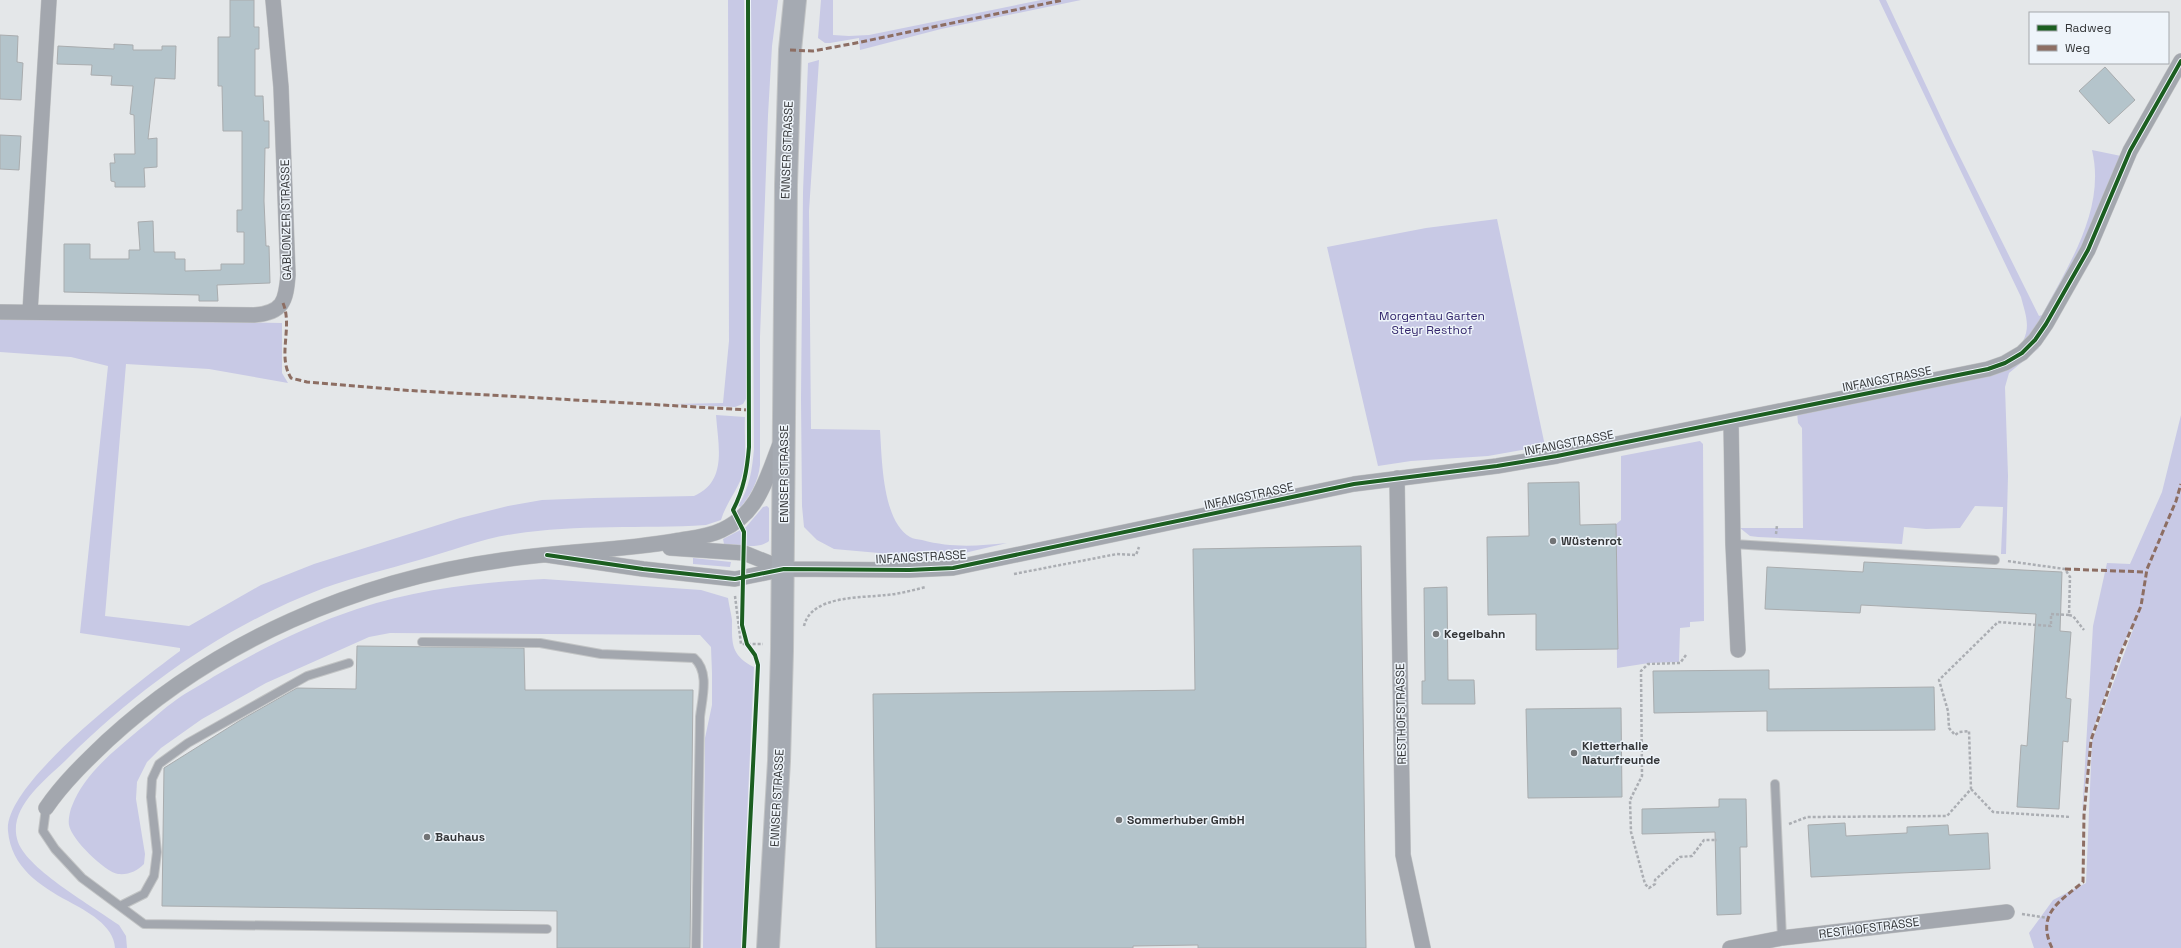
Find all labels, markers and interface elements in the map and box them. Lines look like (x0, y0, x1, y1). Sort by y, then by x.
legend (2029, 12, 2169, 64)
text: Radweg (2065, 20, 2111, 36)
text: Weg (2065, 40, 2090, 56)
street label: ENNSER STRASSE (777, 100, 797, 199)
street label: GABLONZER STRASSE (277, 159, 295, 280)
park label: Morgentau Garten Steyr Resthof (1379, 308, 1485, 338)
street label: INFANGSTRASSE (1841, 362, 1933, 396)
street label: ENNSER STRASSE (776, 425, 792, 523)
street label: INFANGSTRASSE (1523, 426, 1615, 460)
street label: INFANGSTRASSE (1203, 479, 1295, 513)
place label: Wüstenrot (1561, 533, 1622, 549)
marker: Wüstenrot (1548, 536, 1558, 546)
street label: INFANGSTRASSE (875, 547, 967, 567)
place label: Kegelbahn (1444, 626, 1505, 642)
marker: Kegelbahn (1431, 629, 1441, 639)
street label: RESTHOFSTRASSE (1392, 663, 1410, 765)
place label: Kletterhalle Naturfreunde (1582, 738, 1660, 768)
street label: ENNSER STRASSE (766, 748, 788, 847)
marker: Kletterhalle Naturfreunde (1569, 748, 1579, 758)
place label: Sommerhuber GmbH (1127, 812, 1245, 828)
marker: Sommerhuber GmbH (1114, 815, 1124, 825)
place label: Bauhaus (435, 829, 485, 845)
marker: Bauhaus (422, 832, 432, 842)
street label: RESTHOFSTRASSE (1818, 914, 1921, 942)

